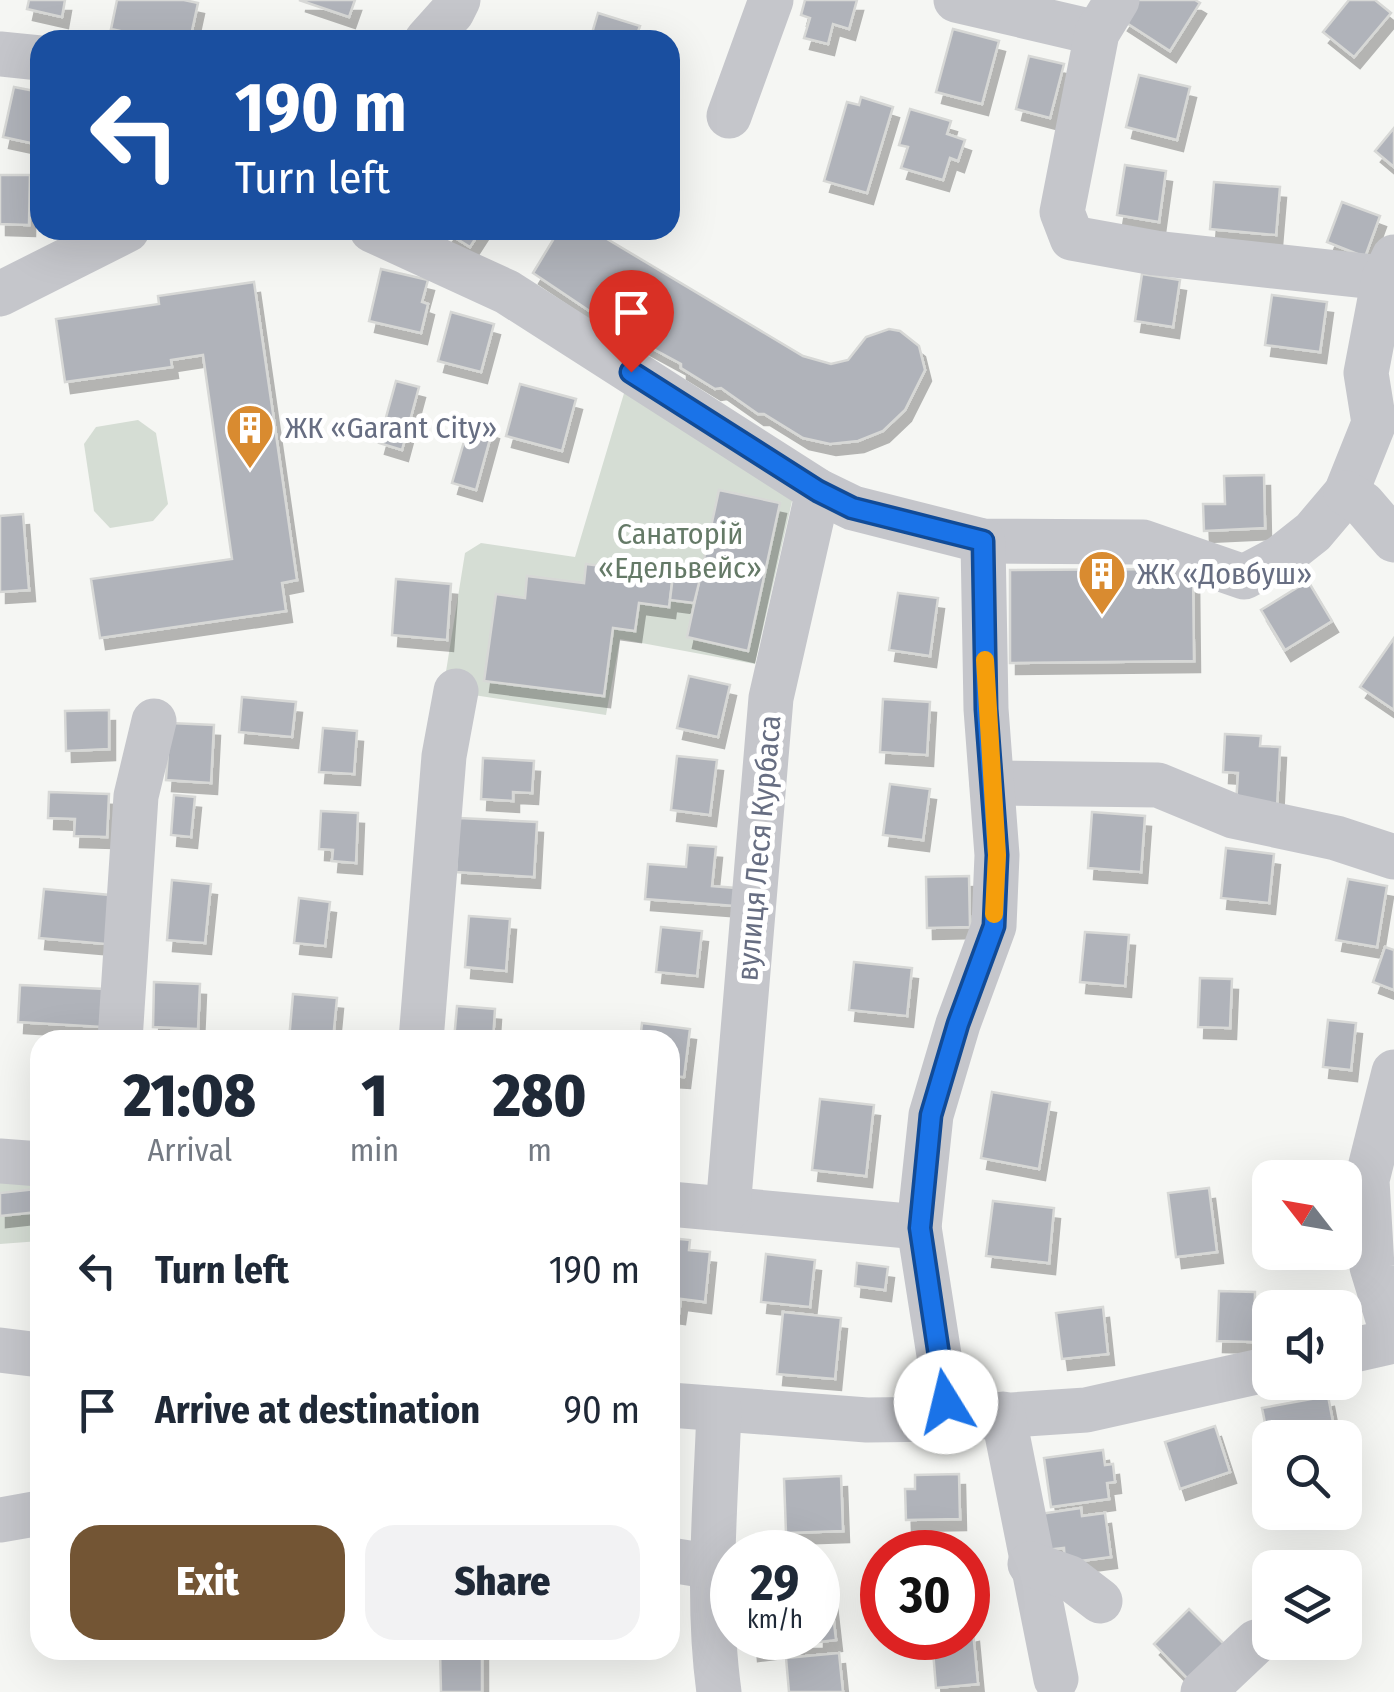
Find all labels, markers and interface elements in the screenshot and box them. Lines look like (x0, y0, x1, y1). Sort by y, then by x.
text: 190 m (235, 66, 407, 150)
icon: left (70, 70, 200, 200)
text: Turn left (235, 151, 390, 205)
pin (589, 270, 674, 373)
icon: arrive (604, 285, 659, 340)
building icon: ЖК «Garant City» (224, 402, 276, 470)
place label: ЖК «Garant City» (285, 410, 497, 446)
park label: Санаторій «Едельвейс» (598, 516, 762, 586)
building icon: ЖК «Довбуш» (1076, 548, 1128, 616)
place label: ЖК «Довбуш» (1137, 556, 1312, 592)
street label: вулиця Леся Курбаса (729, 714, 789, 982)
text: 21:08 (124, 1060, 256, 1132)
text: 1 (361, 1060, 387, 1132)
text: 280 (493, 1060, 586, 1132)
text: Arrival (147, 1131, 232, 1169)
text: min (350, 1131, 399, 1169)
text: m (527, 1131, 552, 1169)
north arrow (1252, 1160, 1362, 1270)
map controls (1252, 1160, 1362, 1660)
icon: left (70, 1243, 125, 1298)
text: Turn left (155, 1247, 289, 1293)
text: 190 m (549, 1247, 640, 1293)
button: sound (1252, 1290, 1362, 1400)
position arrow (894, 1350, 998, 1454)
icon: arrive (70, 1383, 125, 1438)
text: Arrive at destination (155, 1387, 480, 1433)
text: 90 m (564, 1387, 640, 1433)
button: search (1252, 1420, 1362, 1530)
button: Exit (70, 1525, 345, 1640)
button: Share (365, 1525, 640, 1640)
speed limit sign: 30 (860, 1530, 990, 1660)
button: layers (1252, 1550, 1362, 1660)
text: 29 (751, 1553, 799, 1613)
text: km/h (747, 1605, 803, 1635)

